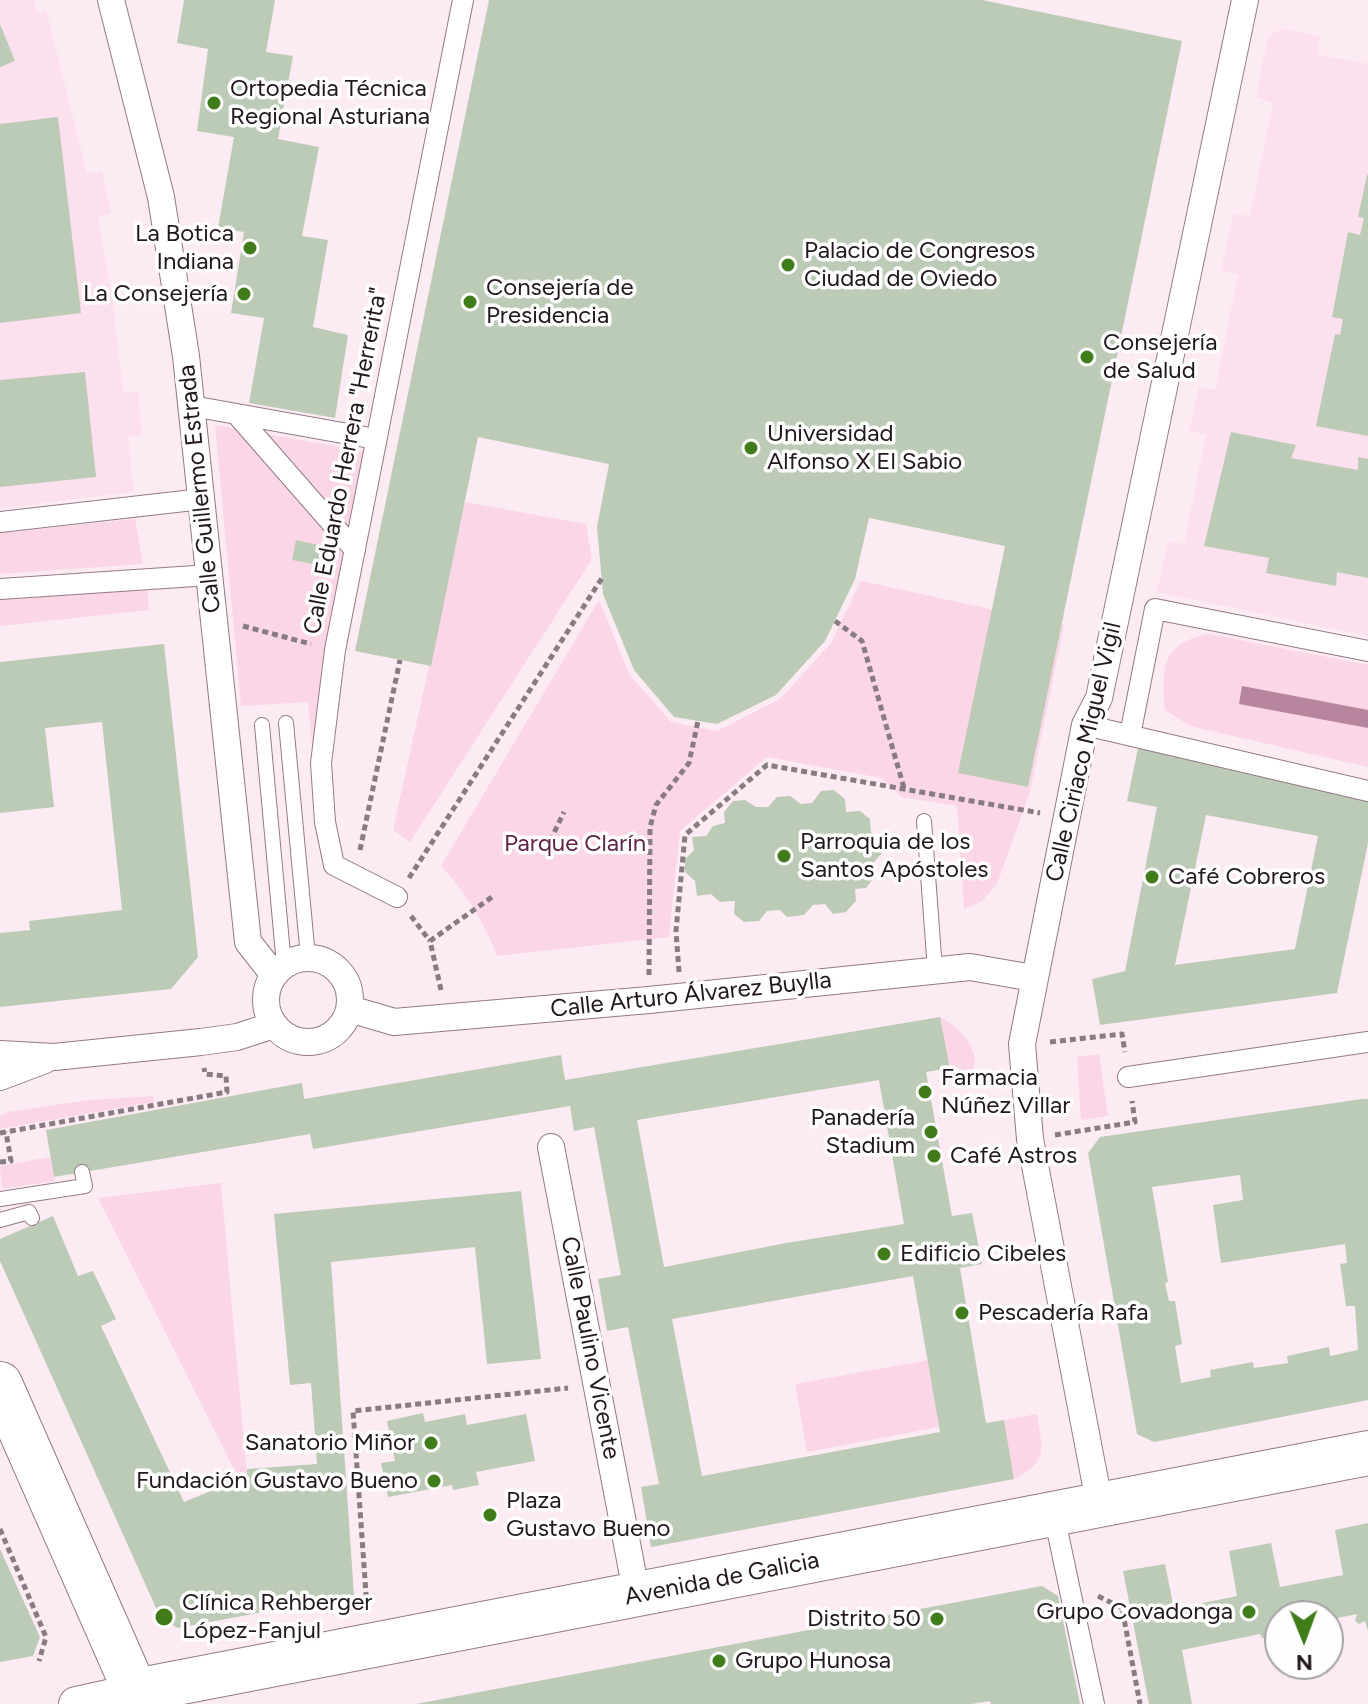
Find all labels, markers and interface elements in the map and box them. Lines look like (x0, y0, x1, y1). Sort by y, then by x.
place label: Ortopedia Técnica Regional Asturiana (230, 75, 430, 131)
marker: Ortopedia Técnica Regional Asturiana (205, 94, 223, 112)
place label: La Botica Indiana (135, 220, 234, 276)
place label: Palacio de Congresos Ciudad de Oviedo (804, 237, 1035, 293)
marker: La Botica Indiana (241, 239, 259, 257)
marker: Palacio de Congresos Ciudad de Oviedo (779, 256, 797, 274)
place label: Consejería de Presidencia (486, 274, 633, 330)
place label: La Consejería (83, 280, 228, 308)
marker: La Consejería (235, 285, 253, 303)
street label: Calle Eduardo Herrera "Herrerita" (298, 285, 394, 637)
marker: Consejería de Presidencia (461, 293, 479, 311)
place label: Consejería de Salud (1103, 329, 1217, 385)
marker: Consejería de Salud (1078, 348, 1096, 366)
street label: Calle Guillermo Estrada (173, 363, 227, 615)
place label: Universidad Alfonso X El Sabio (767, 420, 962, 476)
marker: Universidad Alfonso X El Sabio (742, 439, 760, 457)
street label: Calle Ciriaco Miguel Vigil (1040, 619, 1128, 885)
place label: Parroquia de los Santos Apóstoles (800, 828, 988, 884)
park label: Parque Clarín (504, 830, 646, 858)
marker: Parroquia de los Santos Apóstoles (775, 847, 793, 865)
place label: Café Cobreros (1168, 863, 1325, 891)
marker: Café Cobreros (1143, 868, 1161, 886)
street label: Calle Arturo Álvarez Buylla (549, 966, 833, 1024)
place label: Farmacia Núñez Villar (941, 1064, 1070, 1120)
marker: Farmacia Núñez Villar (916, 1083, 934, 1101)
place label: Panadería Stadium (810, 1104, 915, 1160)
marker: Panadería Stadium (922, 1123, 940, 1141)
place label: Café Astros (950, 1142, 1077, 1170)
marker: Café Astros (925, 1147, 943, 1165)
street label: Calle Paulino Vicente (554, 1234, 626, 1462)
place label: Edificio Cibeles (900, 1240, 1066, 1268)
marker: Edificio Cibeles (875, 1245, 893, 1263)
place label: Pescadería Rafa (978, 1299, 1148, 1327)
marker: Pescadería Rafa (953, 1304, 971, 1322)
place label: Sanatorio Miñor (245, 1429, 415, 1457)
marker: Sanatorio Miñor (422, 1434, 440, 1452)
place label: Fundación Gustavo Bueno (136, 1467, 418, 1495)
marker: Fundación Gustavo Bueno (425, 1472, 443, 1490)
place label: Plaza Gustavo Bueno (506, 1487, 670, 1543)
marker: Plaza Gustavo Bueno (481, 1506, 499, 1524)
street label: Avenida de Galicia (622, 1546, 822, 1612)
place label: Clínica Rehberger López-Fanjul (182, 1589, 372, 1645)
place label: Grupo Covadonga (1036, 1598, 1233, 1626)
north arrow (1264, 1600, 1344, 1680)
marker: Grupo Covadonga (1240, 1603, 1258, 1621)
place label: Distrito 50 (807, 1605, 921, 1633)
marker: Clínica Rehberger López-Fanjul (153, 1606, 175, 1628)
marker: Distrito 50 (928, 1610, 946, 1628)
place label: Grupo Hunosa (735, 1647, 891, 1675)
text: N (1296, 1649, 1313, 1676)
marker: Grupo Hunosa (710, 1652, 728, 1670)

